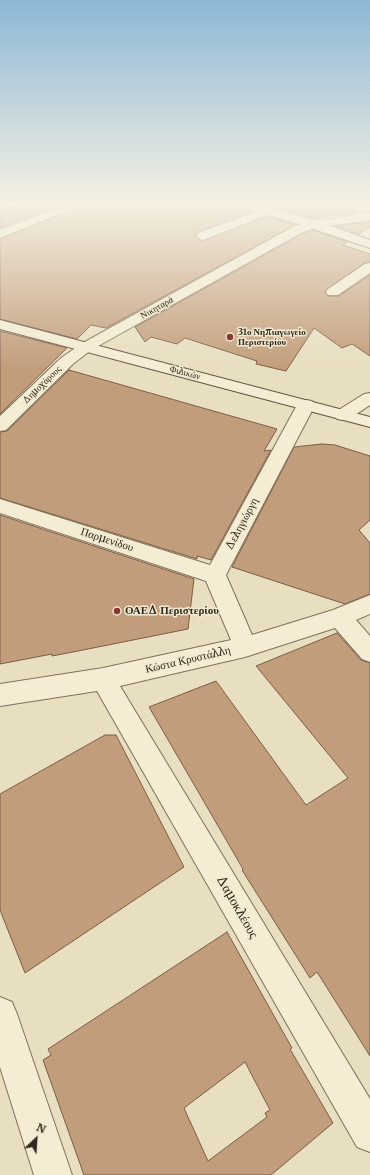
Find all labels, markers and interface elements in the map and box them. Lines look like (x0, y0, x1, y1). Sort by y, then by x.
street label: Νικηταρά (139, 295, 175, 321)
place label: 31ο Νηπιαγωγείο Περιστερίου (238, 327, 306, 348)
marker: 31ο Νηπιαγωγείο Περιστερίου (225, 332, 235, 342)
street label: Δημοχάρους (20, 364, 64, 406)
street label: Φιλικών (169, 364, 201, 382)
street label: Δεληγιώργη (223, 496, 261, 552)
street label: Παρμενίδου (79, 525, 135, 555)
place label: ΟΑΕΔ Περιστερίου (125, 604, 219, 618)
marker: ΟΑΕΔ Περιστερίου (112, 606, 122, 616)
street label: Κώστα Κρυστάλλη (144, 644, 232, 676)
street label: Δαμοκλέους (213, 873, 261, 941)
north arrow (16, 1119, 56, 1159)
text: N (34, 1120, 48, 1136)

